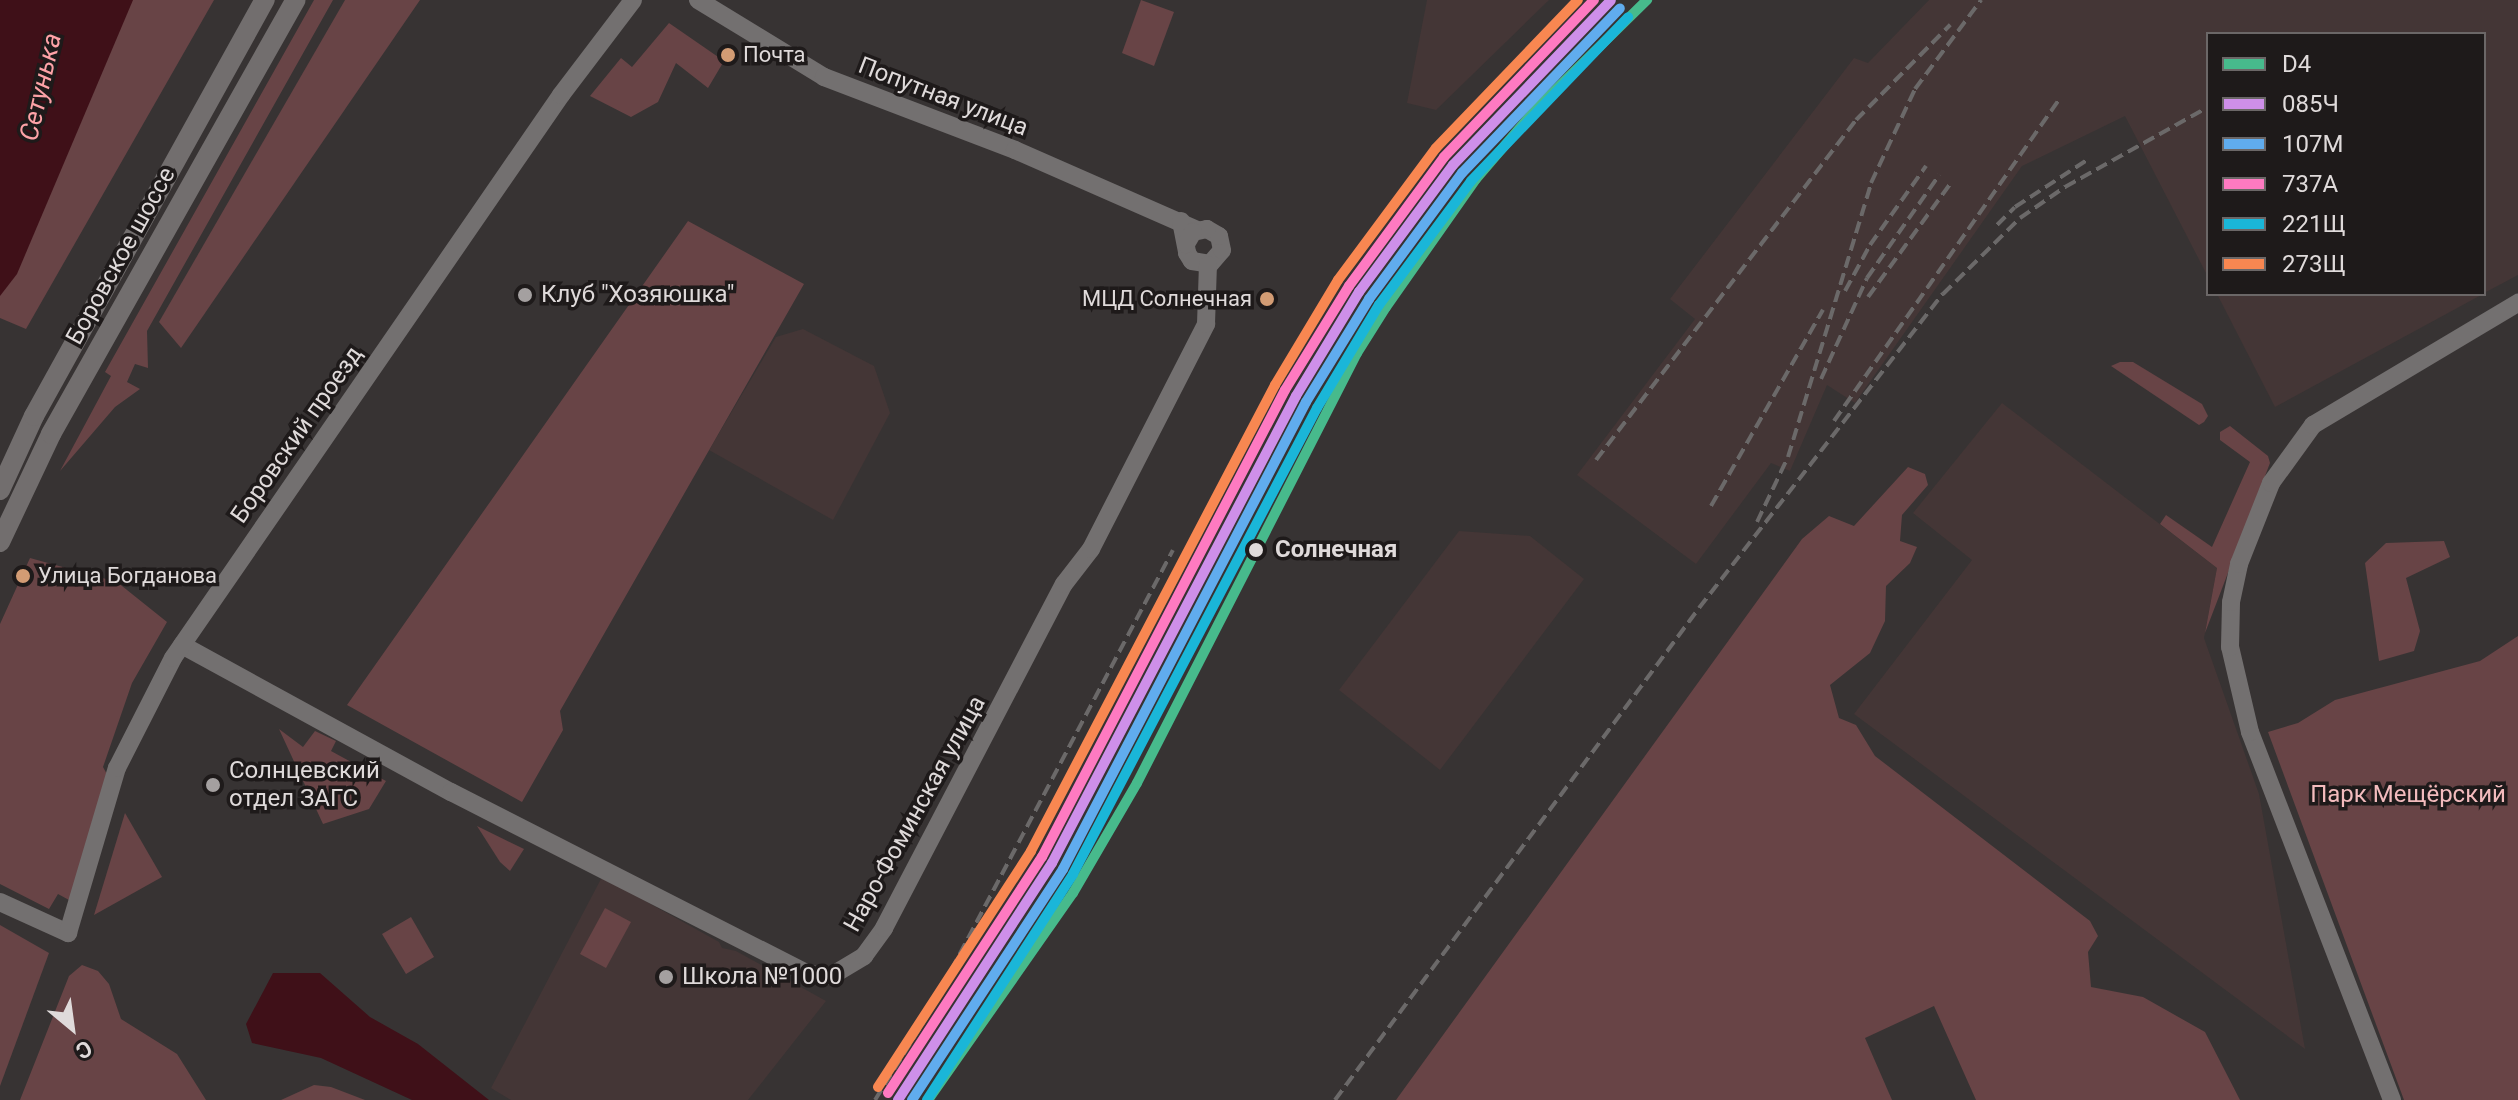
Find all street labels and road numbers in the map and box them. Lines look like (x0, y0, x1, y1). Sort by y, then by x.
street label: Попутная улица (854, 51, 1032, 143)
street label: Боровское шоссе (60, 162, 182, 350)
street label: Боровский проезд (225, 341, 369, 529)
street label: Наро-Фоминская улица (838, 691, 992, 937)

